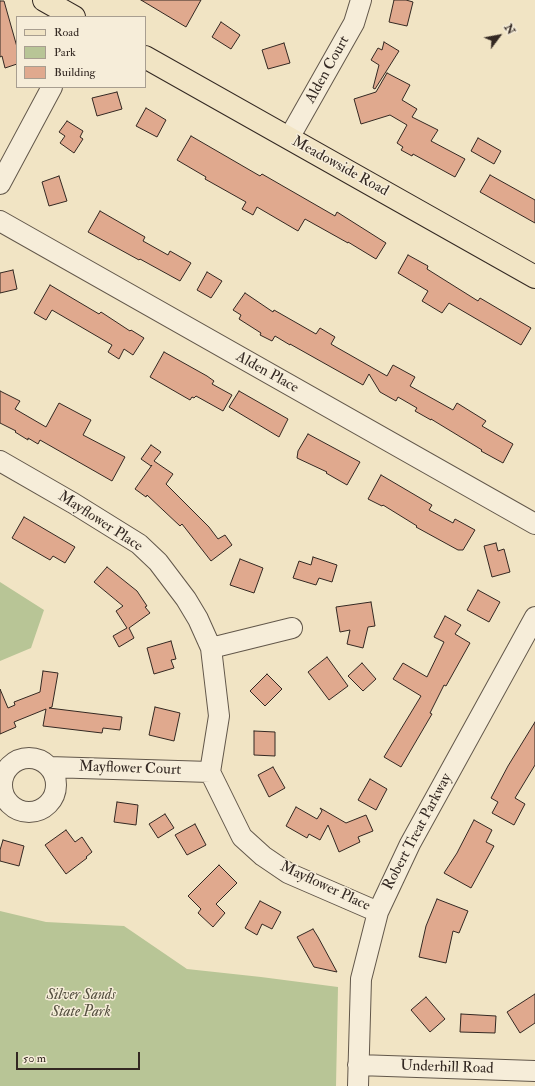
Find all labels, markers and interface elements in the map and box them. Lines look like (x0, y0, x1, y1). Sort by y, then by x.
legend (16, 16, 146, 88)
north arrow (479, 16, 519, 56)
text: N (501, 22, 518, 37)
text: Road (54, 25, 79, 40)
street label: Alden Court (302, 33, 354, 107)
text: Park (54, 45, 76, 60)
text: Building (54, 65, 95, 80)
street label: Meadowside Road (289, 133, 391, 201)
street label: Alden Place (232, 348, 302, 398)
street label: Mayflower Place (54, 488, 146, 556)
street label: Mayflower Court (78, 758, 182, 780)
street label: Robert Treat Parkway (380, 771, 456, 893)
street label: Mayflower Place (277, 858, 373, 916)
park label: Silver Sands State Park (46, 987, 116, 1022)
scale bar (18, 1044, 142, 1070)
text: 50 m (23, 1051, 46, 1066)
street label: Underhill Road (400, 1057, 494, 1079)

